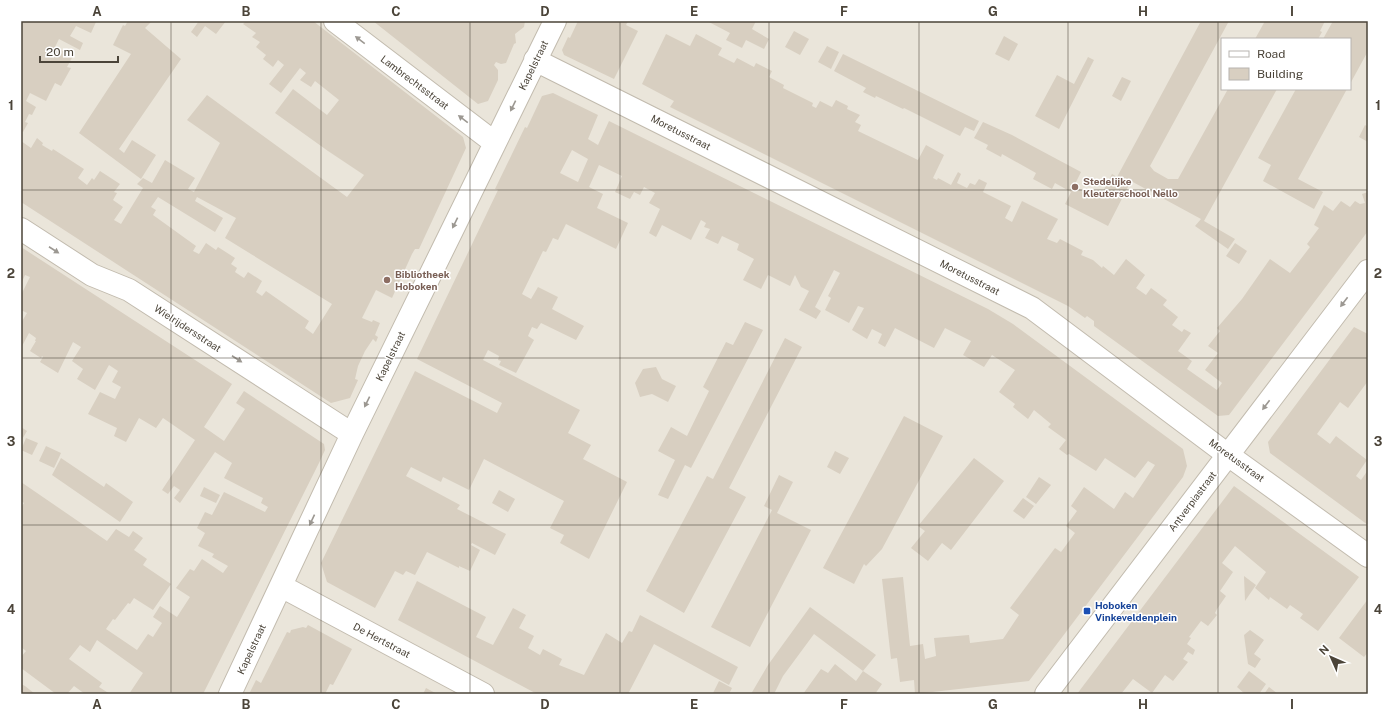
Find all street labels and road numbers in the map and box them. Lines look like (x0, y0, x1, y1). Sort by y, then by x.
street label: Kapelstraat (516, 38, 550, 92)
street label: Lambrechtsstraat (378, 52, 452, 112)
street label: Moretusstraat (649, 112, 713, 152)
street label: Moretusstraat (938, 257, 1002, 297)
street label: Wielrijdersstraat (152, 302, 224, 354)
street label: Kapelstraat (373, 329, 407, 383)
street label: Moretusstraat (1207, 436, 1267, 484)
street label: Antverpiastraat (1165, 468, 1219, 533)
street label: De Hertstraat (351, 620, 413, 660)
street label: Kapelstraat (234, 622, 268, 676)

